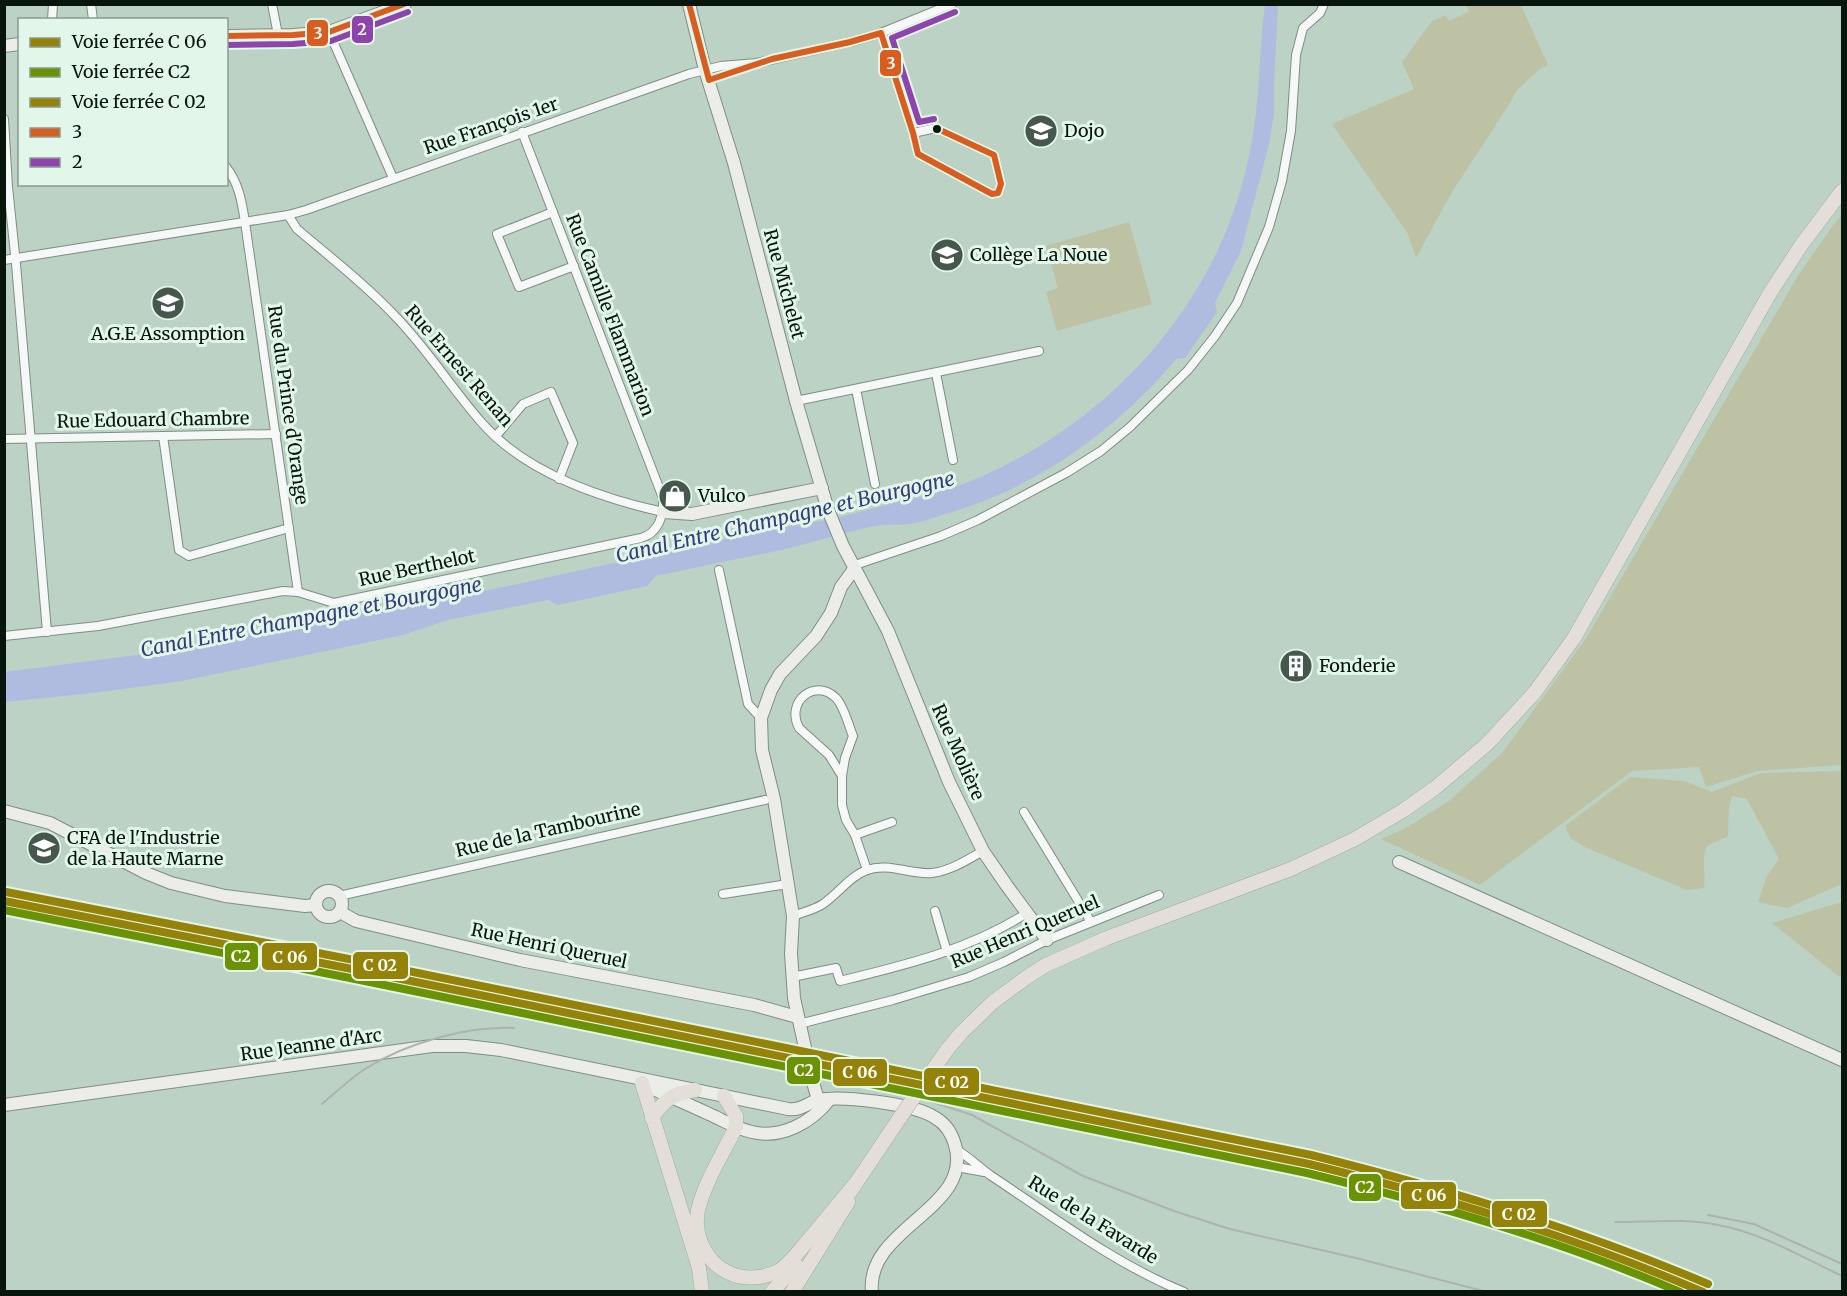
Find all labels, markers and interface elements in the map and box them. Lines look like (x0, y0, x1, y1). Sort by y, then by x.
line badge: 2 (351, 15, 374, 44)
legend (18, 18, 228, 186)
line badge: 3 (306, 19, 329, 47)
text: 2 (357, 19, 367, 39)
text: 3 (313, 23, 323, 43)
text: Voie ferrée C 06 (71, 30, 207, 53)
line badge: 3 (879, 49, 902, 77)
text: 3 (886, 53, 896, 73)
text: Voie ferrée C2 (71, 60, 191, 83)
text: Voie ferrée C 02 (71, 90, 206, 113)
street label: Rue François 1er (421, 92, 561, 159)
school or university icon: Dojo (1023, 113, 1059, 149)
place label: Dojo (1064, 119, 1104, 142)
text: 3 (72, 120, 82, 143)
unlabelled marker (931, 123, 943, 135)
text: 2 (72, 150, 83, 173)
street label: Rue Camille Flammarion (561, 210, 660, 419)
street label: Rue Michelet (759, 226, 810, 341)
school or university icon: Collège La Noue (929, 237, 965, 273)
place label: Collège La Noue (970, 243, 1107, 266)
school or university icon: A.G.E Assomption (150, 285, 186, 321)
street label: Rue Ernest Renan (400, 300, 518, 431)
street label: Rue du Prince d'Orange (263, 304, 314, 506)
place label: A.G.E Assomption (90, 322, 245, 345)
street label: Rue Edouard Chambre (57, 406, 249, 433)
water label: Canal Entre Champagne et Bourgogne (613, 465, 957, 568)
shop icon: Vulco (657, 478, 693, 514)
place label: Vulco (697, 484, 746, 507)
street label: Rue Berthelot (357, 544, 477, 591)
water label: Canal Entre Champagne et Bourgogne (138, 571, 484, 662)
building icon: Fonderie (1278, 648, 1314, 684)
place label: Fonderie (1319, 654, 1395, 677)
street label: Rue Molière (927, 700, 990, 804)
street label: Rue de la Tambourine (453, 797, 643, 862)
place label: CFA de l'Industrie de la Haute Marne (67, 826, 223, 870)
school or university icon: CFA de l'Industrie de la Haute Marne (26, 830, 62, 866)
street label: Rue Henri Queruel (947, 890, 1103, 973)
street label: Rue Henri Queruel (469, 918, 630, 973)
line badge: C2 (224, 942, 259, 971)
line badge: C 06 (261, 942, 318, 971)
text: C2 (231, 946, 251, 966)
text: C 06 (273, 947, 308, 967)
line badge: C 02 (352, 951, 409, 980)
text: C 02 (363, 955, 397, 975)
street label: Rue Jeanne d'Arc (239, 1023, 383, 1066)
line badge: C2 (786, 1056, 821, 1085)
line badge: C 06 (832, 1058, 888, 1087)
text: C2 (794, 1060, 814, 1080)
text: C 06 (843, 1062, 878, 1082)
line badge: C 02 (923, 1067, 980, 1096)
text: C 02 (935, 1072, 969, 1092)
street label: Rue de la Favarde (1024, 1170, 1162, 1269)
line badge: C2 (1348, 1173, 1382, 1202)
text: C2 (1355, 1177, 1375, 1197)
line badge: C 06 (1400, 1181, 1457, 1210)
text: C 06 (1412, 1185, 1447, 1205)
line badge: C 02 (1491, 1200, 1548, 1228)
text: C 02 (1502, 1204, 1536, 1224)

